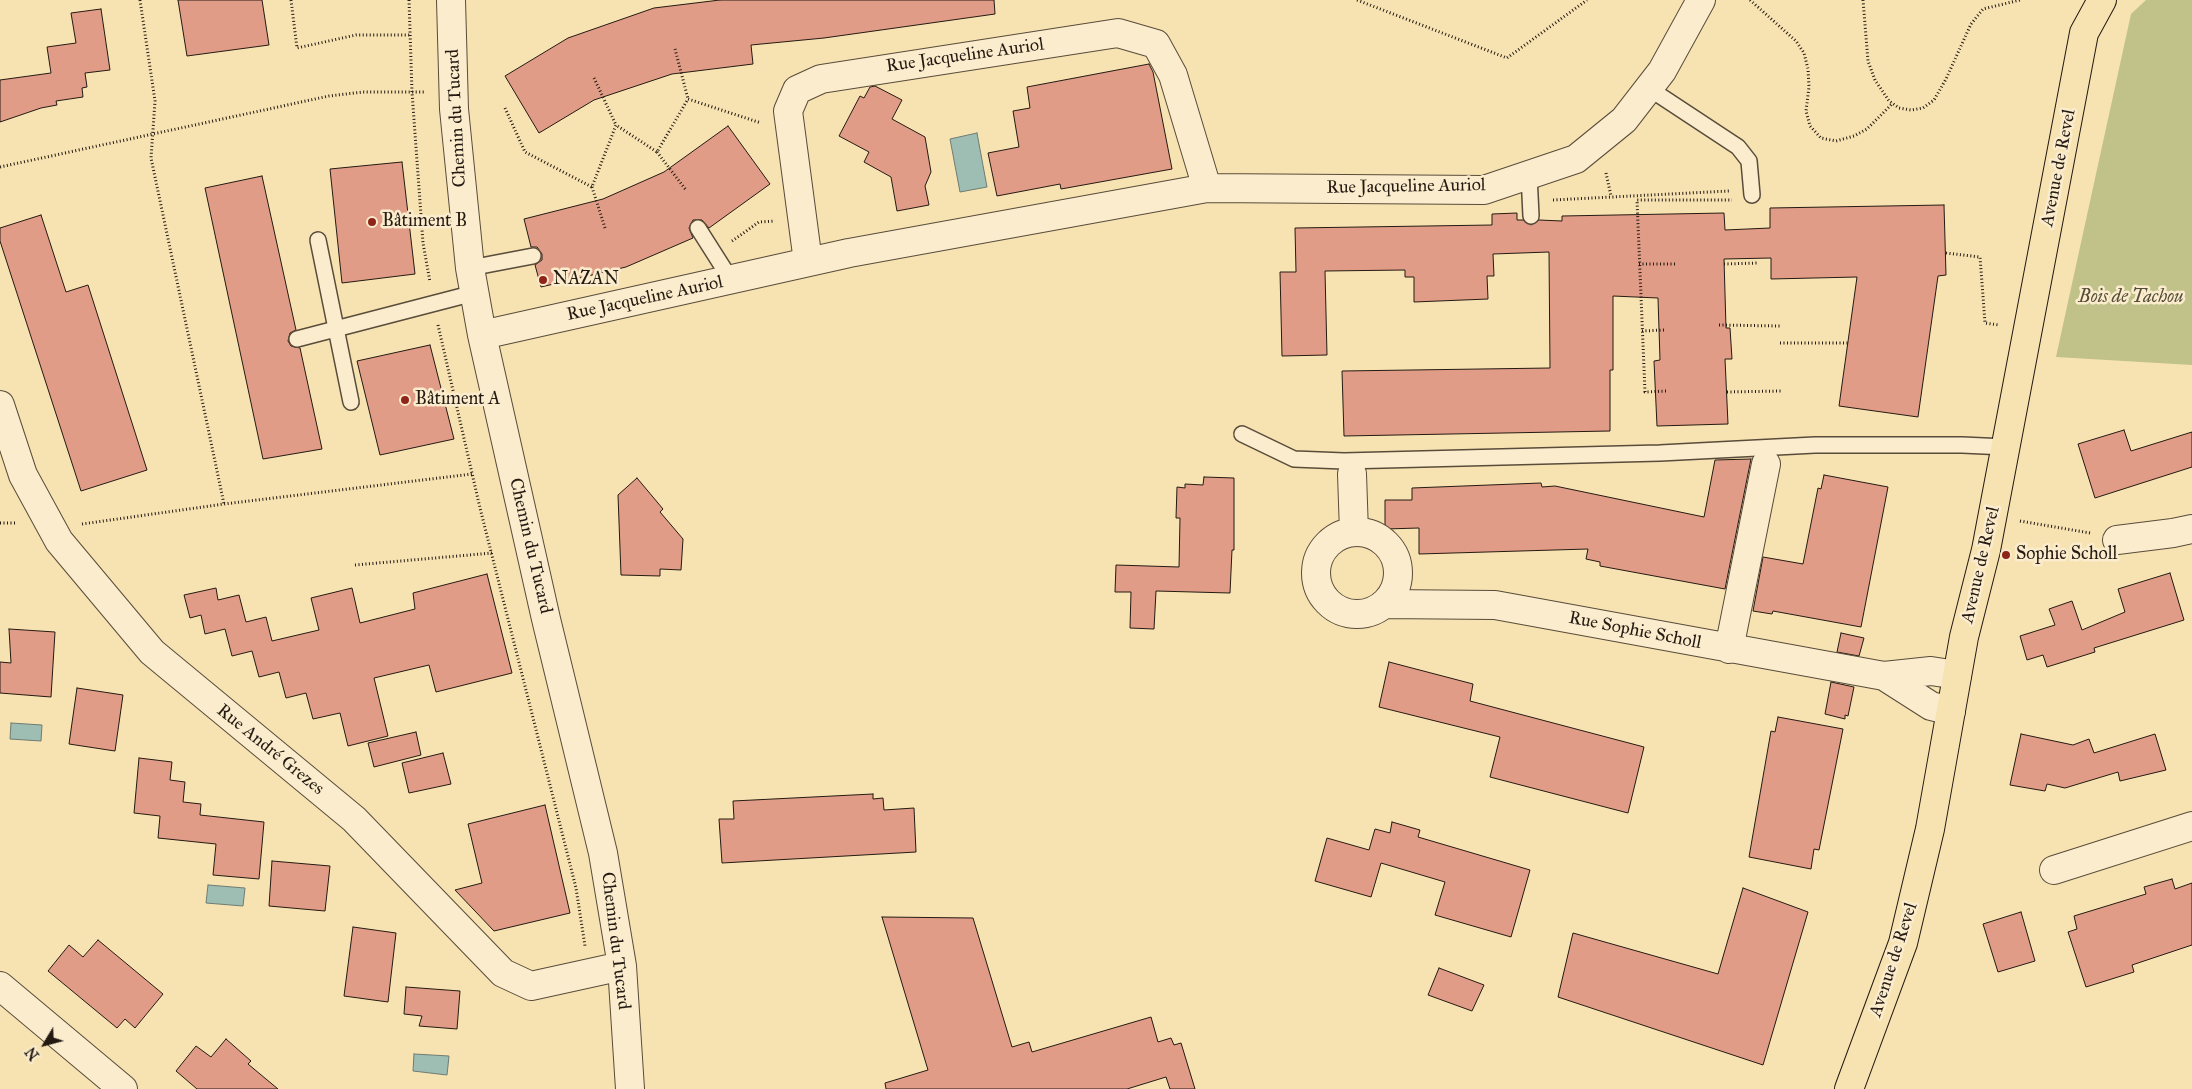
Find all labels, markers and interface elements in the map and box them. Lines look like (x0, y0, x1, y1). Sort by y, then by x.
street label: Rue Jacqueline Auriol (885, 34, 1045, 78)
street label: Chemin du Tucard (443, 48, 471, 188)
street label: Avenue de Revel (2037, 107, 2081, 229)
street label: Rue Jacqueline Auriol (1326, 175, 1486, 199)
place label: Bâtiment B (382, 211, 467, 233)
marker: Bâtiment B (366, 216, 378, 228)
place label: NAZAN (553, 269, 619, 291)
street label: Rue Jacqueline Auriol (565, 272, 725, 326)
marker: NAZAN (537, 274, 549, 286)
park label: Bois de Tachou (2079, 287, 2183, 309)
place label: Bâtiment A (415, 389, 500, 411)
marker: Bâtiment A (399, 394, 411, 406)
street label: Chemin du Tucard (504, 476, 556, 616)
street label: Avenue de Revel (1957, 505, 2005, 625)
place label: Sophie Scholl (2016, 544, 2117, 566)
marker: Sophie Scholl (2000, 549, 2012, 561)
street label: Rue Sophie Scholl (1567, 608, 1703, 654)
street label: Rue André Grezes (212, 700, 328, 800)
street label: Chemin du Tucard (596, 871, 634, 1011)
street label: Avenue de Revel (1865, 900, 1923, 1020)
north arrow (20, 1019, 70, 1069)
text: N (22, 1043, 43, 1063)

